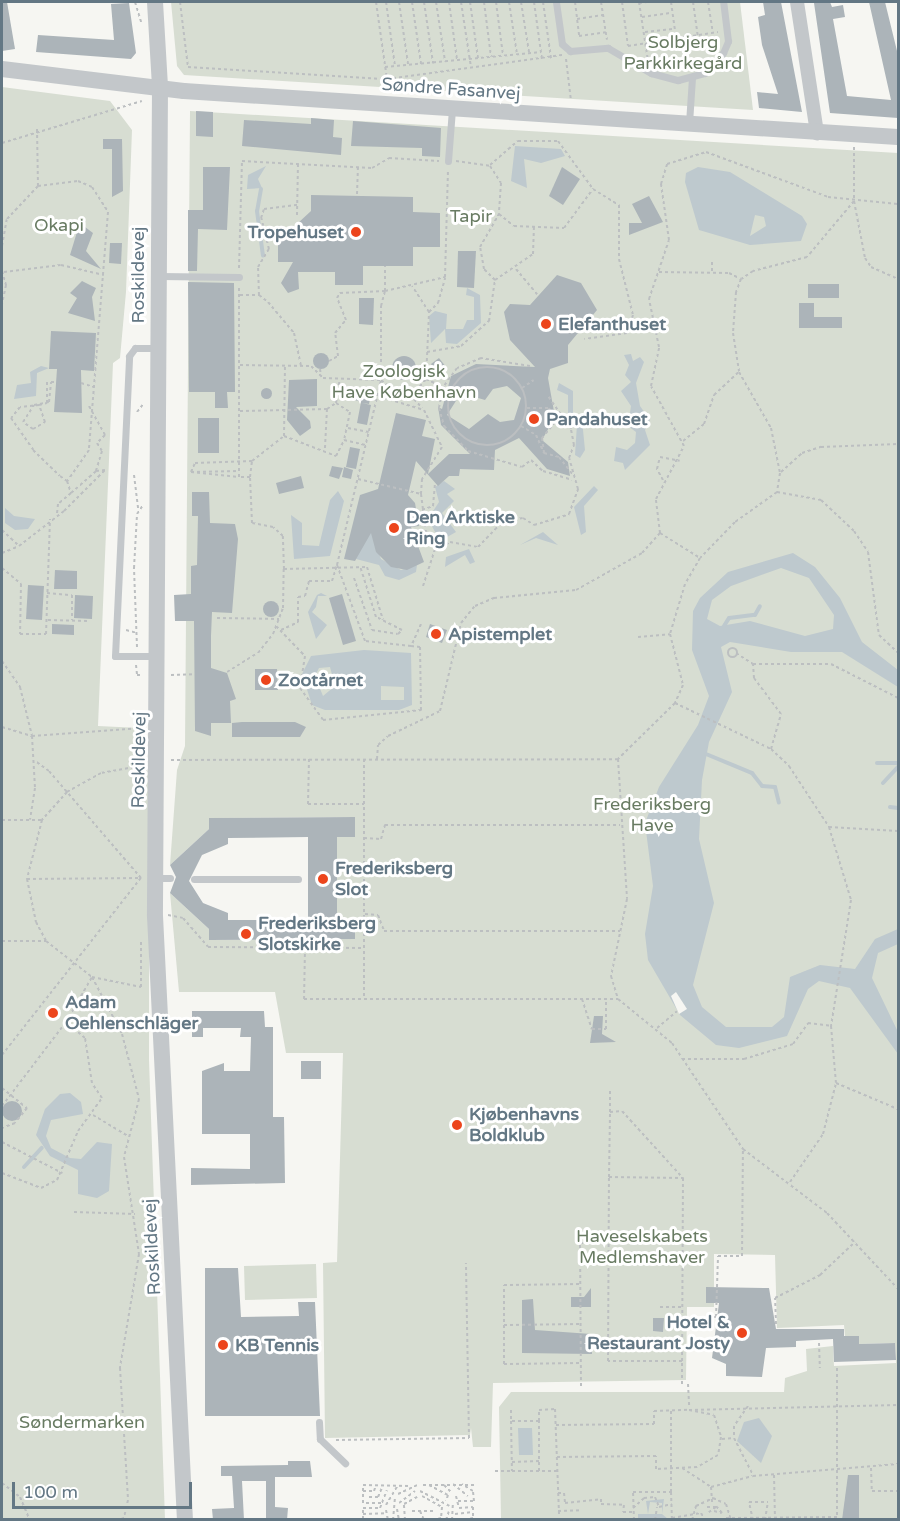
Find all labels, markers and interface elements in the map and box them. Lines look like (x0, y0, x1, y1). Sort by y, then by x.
park label: Solbjerg Parkkirkegård (624, 32, 742, 74)
street label: Søndre Fasanvej (381, 73, 521, 105)
park label: Tapir (450, 205, 492, 227)
park label: Okapi (34, 214, 84, 236)
place label: Tropehuset (247, 221, 344, 243)
marker: Tropehuset (349, 225, 363, 239)
street label: Roskildevej (127, 227, 149, 323)
place label: Elefanthuset (558, 313, 666, 335)
marker: Elefanthuset (539, 317, 553, 331)
park label: Zoologisk Have København (332, 361, 476, 404)
place label: Pandahuset (546, 408, 648, 430)
marker: Pandahuset (527, 412, 541, 426)
place label: Den Arktiske Ring (406, 507, 515, 550)
marker: Den Arktiske Ring (387, 521, 401, 535)
place label: Apistemplet (448, 623, 552, 645)
marker: Apistemplet (429, 627, 443, 641)
place label: Zootårnet (278, 669, 363, 691)
marker: Zootårnet (259, 673, 273, 687)
street label: Roskildevej (127, 711, 151, 809)
park label: Frederiksberg Have (593, 794, 711, 836)
place label: Frederiksberg Slot (335, 858, 453, 900)
marker: Frederiksberg Slot (316, 872, 330, 886)
place label: Frederiksberg Slotskirke (258, 913, 376, 956)
marker: Frederiksberg Slotskirke (239, 927, 253, 941)
place label: Adam Oehlenschläger (65, 992, 198, 1034)
marker: Adam Oehlenschläger (46, 1006, 60, 1020)
place label: Kjøbenhavns Boldklub (469, 1104, 579, 1146)
marker: Kjøbenhavns Boldklub (450, 1118, 464, 1132)
street label: Roskildevej (139, 1198, 165, 1296)
park label: Haveselskabets Medlemshaver (576, 1226, 708, 1268)
place label: Hotel & Restaurant Josty (587, 1312, 730, 1354)
marker: Hotel & Restaurant Josty (735, 1326, 749, 1340)
place label: KB Tennis (235, 1334, 319, 1356)
marker: KB Tennis (216, 1338, 230, 1352)
park label: Søndermarken (19, 1411, 145, 1433)
scale bar (15, 1470, 195, 1508)
text: 100 m (23, 1481, 78, 1503)

